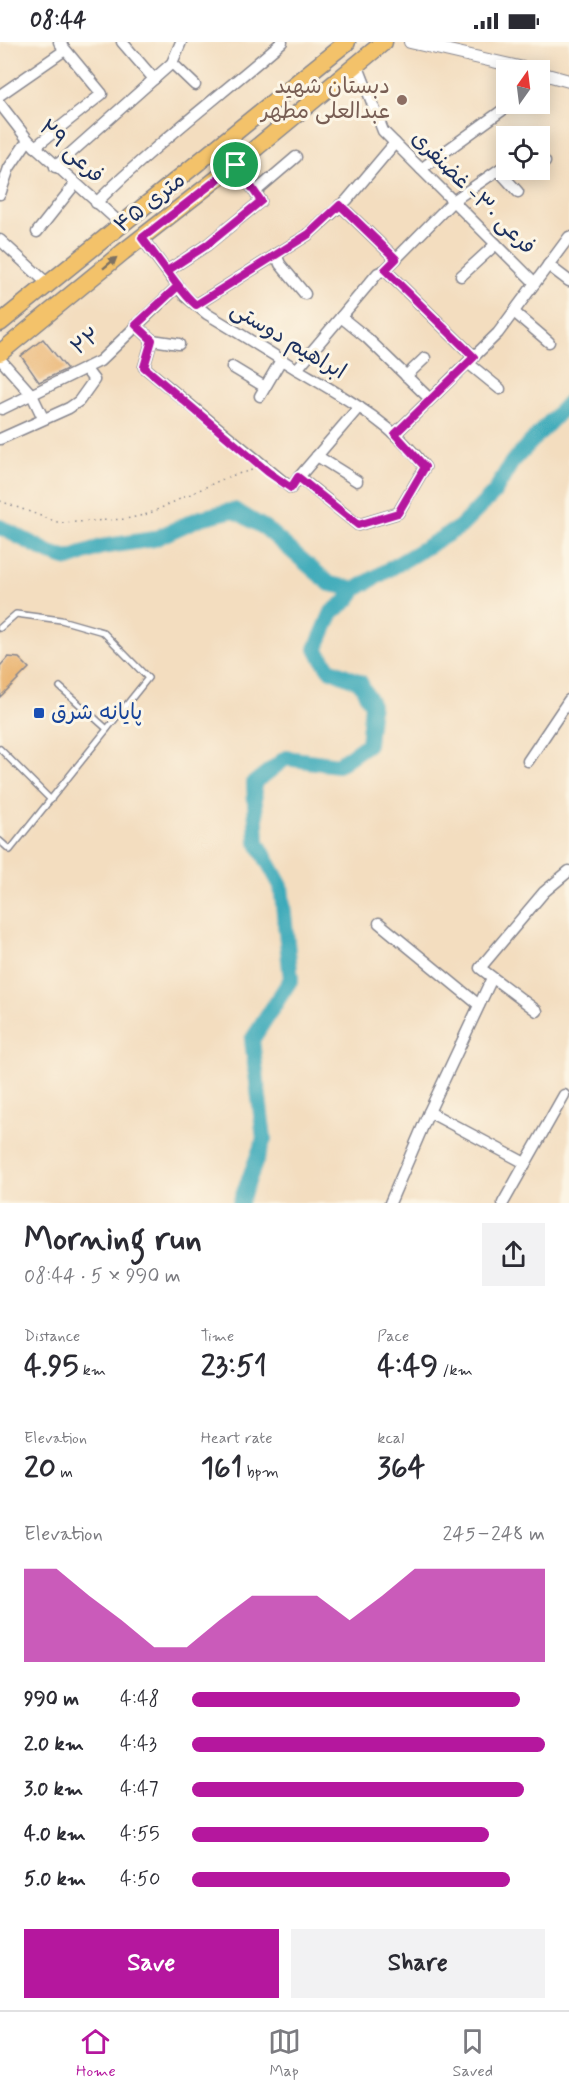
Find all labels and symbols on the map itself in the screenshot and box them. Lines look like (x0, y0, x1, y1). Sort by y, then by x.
north arrow (496, 60, 550, 114)
place label: دبستان شهید عبدالعلی مطهر (259, 73, 390, 126)
marker: دبستان شهید عبدالعلی مطهر (395, 93, 409, 107)
street label: فرعی ۲۹ (32, 114, 110, 190)
street label: فرعی ۳۰- غضنفری (405, 125, 541, 261)
pin (210, 139, 261, 190)
street label: ۴۵ متری (109, 166, 191, 240)
one-way arrow (102, 256, 118, 269)
street label: ابراهیم دوستی (225, 296, 351, 387)
street label: ۲۲ (66, 322, 106, 362)
place label: پایانه شرق (51, 699, 142, 727)
marker: پایانه شرق (32, 706, 46, 720)

